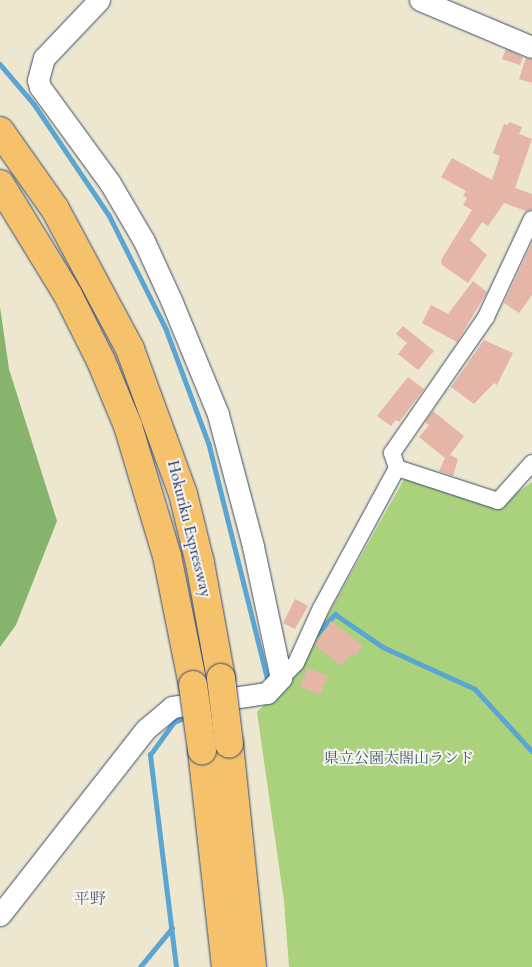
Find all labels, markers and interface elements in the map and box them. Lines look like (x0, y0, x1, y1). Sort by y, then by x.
street label: Hokuriku Expressway (163, 459, 215, 599)
park label: 県立公園太閤山ランド (324, 750, 474, 768)
district label: 平野 (74, 889, 106, 909)

